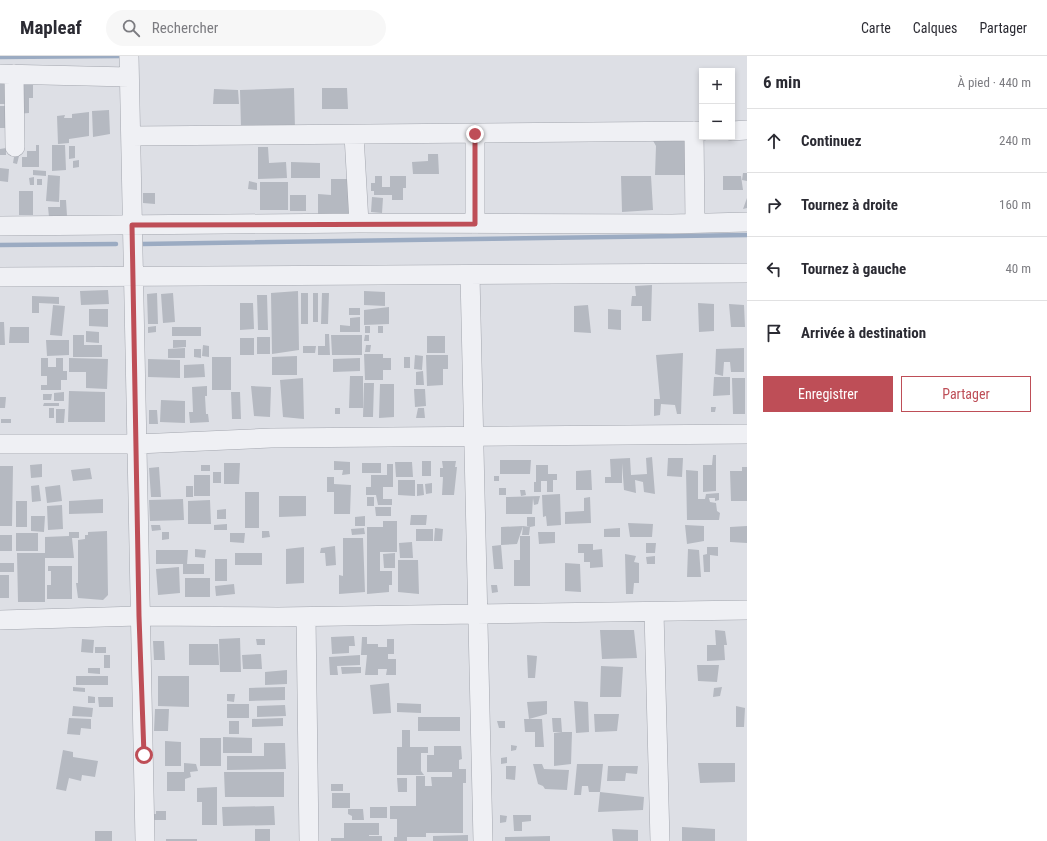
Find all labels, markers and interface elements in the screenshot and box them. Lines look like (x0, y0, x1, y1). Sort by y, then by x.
search box (106, 10, 386, 46)
text: Mapleaf (20, 16, 82, 39)
icon: search (120, 17, 142, 39)
text: Rechercher (152, 19, 218, 37)
text: Carte (861, 20, 891, 36)
text: Calques (913, 20, 957, 36)
text: Partager (979, 20, 1027, 36)
map controls (699, 68, 735, 140)
button: + (699, 68, 735, 104)
text: 6 min (763, 72, 801, 92)
text: À pied · 440 m (957, 75, 1031, 90)
button: − (699, 104, 735, 140)
route end (466, 125, 484, 143)
icon: ahead (763, 130, 785, 152)
text: Continuez (801, 132, 862, 150)
text: 240 m (999, 133, 1031, 148)
icon: right (763, 194, 785, 216)
text: Tournez à droite (801, 196, 898, 214)
text: 160 m (999, 197, 1031, 212)
icon: left (763, 258, 785, 280)
text: Tournez à gauche (801, 260, 906, 278)
text: 40 m (1005, 261, 1031, 276)
icon: arrive (763, 322, 785, 344)
text: Arrivée à destination (801, 324, 926, 342)
button: Enregistrer (763, 376, 893, 412)
button: Partager (901, 376, 1031, 412)
route start (135, 746, 153, 764)

